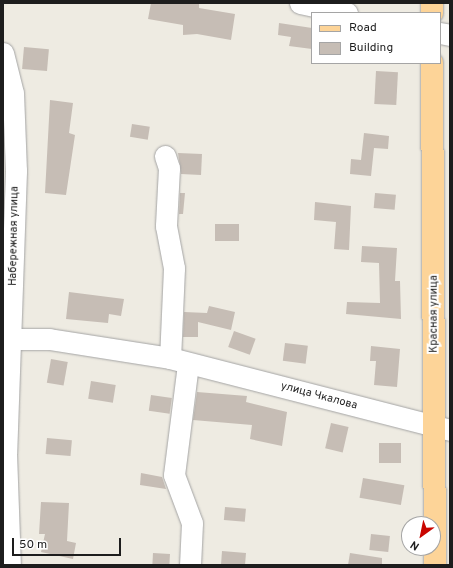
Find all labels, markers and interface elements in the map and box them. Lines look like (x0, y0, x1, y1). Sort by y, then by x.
legend (311, 12, 441, 64)
text: Road (349, 20, 377, 36)
text: Building (349, 40, 393, 56)
street label: Набережная улица (7, 186, 21, 286)
street label: Красная улица (427, 275, 441, 353)
street label: улица Чкалова (279, 379, 359, 413)
north arrow (401, 516, 441, 556)
scale bar (14, 530, 123, 556)
text: 50 m (19, 537, 47, 553)
text: N (408, 537, 422, 553)

